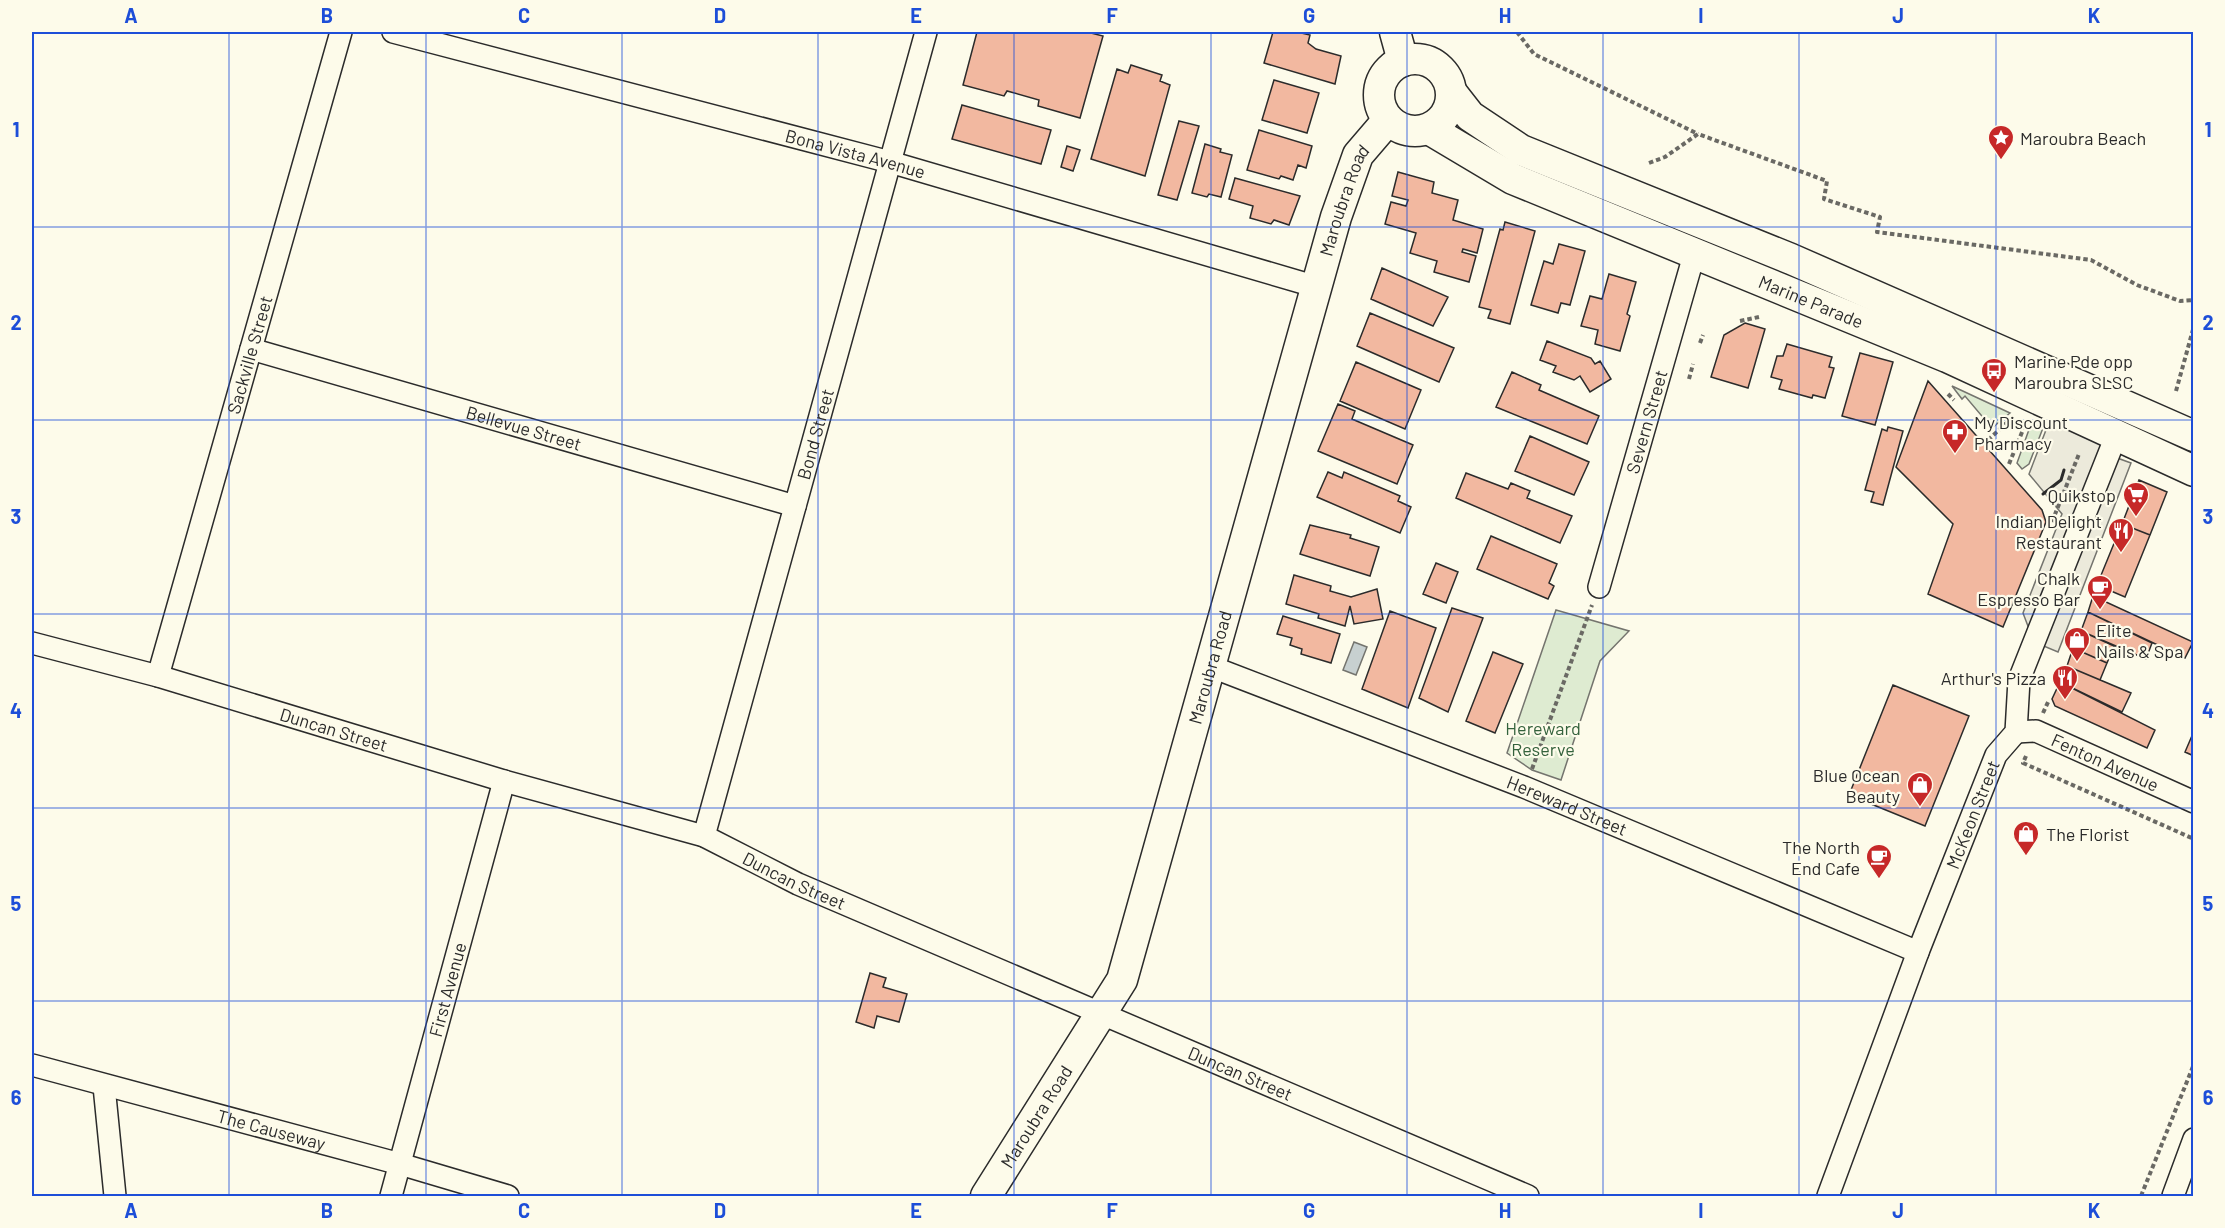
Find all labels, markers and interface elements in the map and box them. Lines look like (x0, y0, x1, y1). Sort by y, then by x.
text: A (124, 3, 138, 27)
text: B (321, 3, 333, 27)
text: C (518, 3, 530, 27)
text: D (714, 3, 726, 27)
text: E (910, 3, 922, 27)
text: F (1106, 3, 1118, 27)
text: G (1303, 3, 1315, 27)
text: H (1499, 3, 1511, 27)
text: I (1698, 3, 1704, 27)
text: J (1892, 3, 1904, 27)
text: K (2088, 3, 2101, 27)
text: 1 (12, 117, 20, 141)
text: 1 (2204, 117, 2212, 141)
place icon: Maroubra Beach (1986, 123, 2016, 161)
street label: Bona Vista Avenue (783, 124, 928, 183)
place label: Maroubra Beach (2020, 127, 2146, 149)
street label: Maroubra Road (1315, 139, 1374, 259)
street label: Marine Parade (1756, 270, 1867, 333)
street label: Sackville Street (222, 293, 277, 416)
text: 2 (10, 310, 22, 334)
text: 2 (2202, 310, 2214, 334)
place label: Marine Pde opp Maroubra SLSC (2014, 350, 2133, 393)
bus stop icon: Marine Pde opp Maroubra SLSC (1979, 356, 2009, 394)
street label: Severn Street (1621, 367, 1672, 476)
street label: Bond Street (792, 386, 838, 482)
street label: Bellevue Street (464, 401, 584, 455)
place label: My Discount Pharmacy (1974, 411, 2068, 454)
pharmacy icon: My Discount Pharmacy (1940, 417, 1970, 455)
supermarket icon: Quikstop (2121, 480, 2151, 518)
place label: Quikstop (2048, 484, 2116, 506)
text: 3 (11, 504, 21, 528)
text: 3 (2203, 504, 2213, 528)
place label: Indian Delight Restaurant (1996, 510, 2102, 553)
restaurant icon: Indian Delight Restaurant (2106, 516, 2136, 554)
place label: Chalk Espresso Bar (1977, 567, 2080, 610)
cafe icon: Chalk Espresso Bar (2085, 573, 2115, 611)
street label: Maroubra Road (1183, 608, 1236, 727)
place label: Elite Nails & Spa (2096, 619, 2183, 662)
shop icon: Elite Nails & Spa (2062, 625, 2092, 663)
restaurant icon: Arthur's Pizza (2050, 663, 2080, 701)
place label: Arthur's Pizza (1941, 667, 2046, 689)
text: 4 (10, 698, 22, 722)
text: 4 (2202, 698, 2214, 722)
street label: Duncan Street (277, 703, 390, 756)
park label: Hereward Reserve (1505, 717, 1581, 760)
street label: Fenton Avenue (2048, 728, 2162, 796)
street label: McKeon Street (1941, 757, 2004, 872)
place label: Blue Ocean Beauty (1813, 764, 1900, 807)
street label: Hereward Street (1504, 770, 1631, 840)
shop icon: Blue Ocean Beauty (1905, 770, 1935, 808)
shop icon: The Florist (2011, 819, 2041, 857)
place label: The Florist (2046, 823, 2130, 845)
place label: The North End Cafe (1782, 836, 1860, 879)
cafe icon: The North End Cafe (1864, 842, 1894, 880)
street label: Duncan Street (739, 847, 849, 914)
text: 5 (11, 891, 22, 915)
text: 5 (2203, 891, 2214, 915)
street label: First Avenue (424, 940, 471, 1039)
street label: Duncan Street (1185, 1041, 1296, 1105)
street label: Maroubra Road (996, 1061, 1077, 1172)
text: 6 (11, 1085, 22, 1109)
text: 6 (2203, 1085, 2214, 1109)
street label: The Causeway (215, 1104, 328, 1154)
text: A (124, 1198, 138, 1222)
text: B (321, 1198, 333, 1222)
text: C (518, 1198, 530, 1222)
text: D (714, 1198, 726, 1222)
text: E (910, 1198, 922, 1222)
text: F (1106, 1198, 1118, 1222)
text: G (1303, 1198, 1315, 1222)
text: H (1499, 1198, 1511, 1222)
text: I (1698, 1198, 1704, 1222)
text: J (1892, 1198, 1904, 1222)
text: K (2088, 1198, 2101, 1222)

